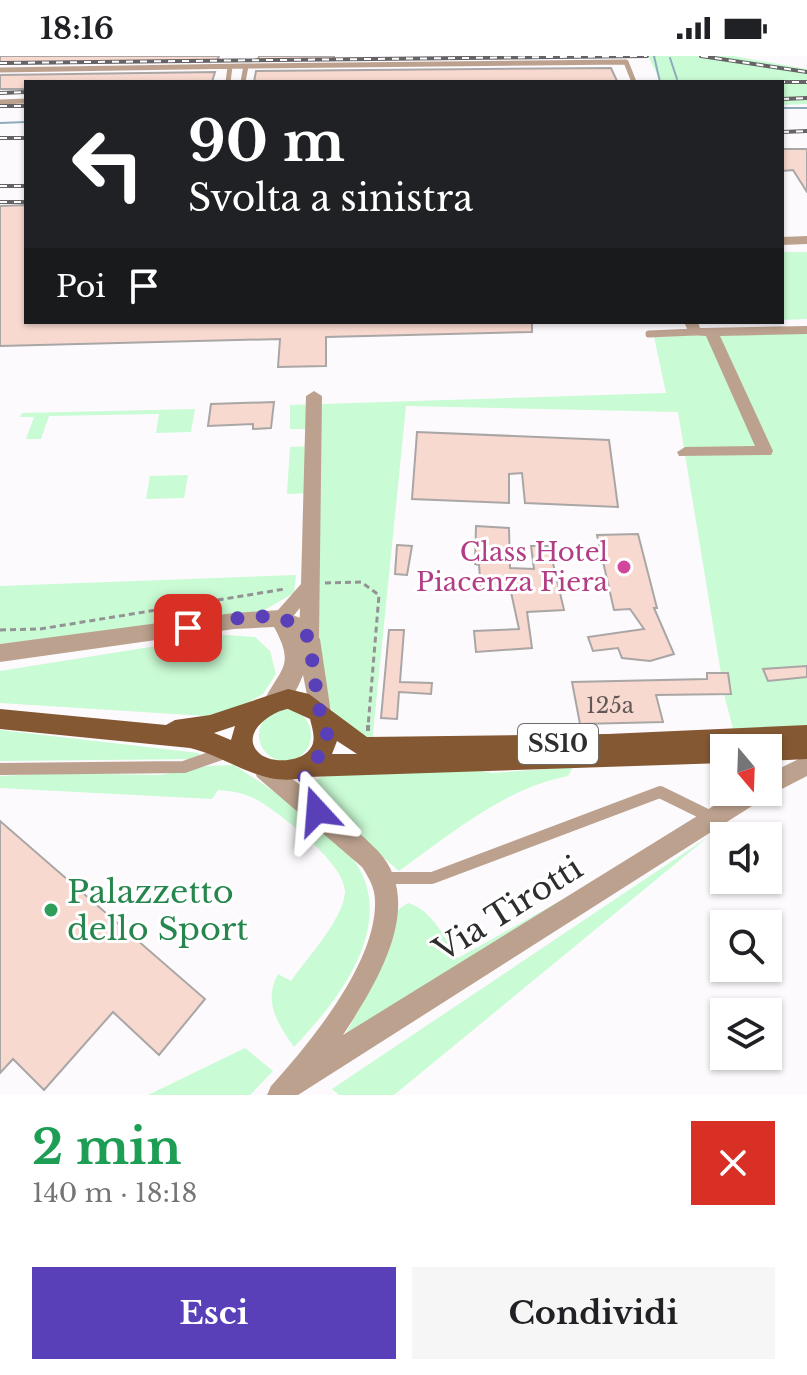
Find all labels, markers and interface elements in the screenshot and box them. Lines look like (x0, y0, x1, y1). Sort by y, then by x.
text: 18:16 (40, 10, 114, 47)
text: 90 m (188, 107, 345, 176)
icon: left (56, 112, 160, 216)
text: Svolta a sinistra (188, 176, 473, 221)
icon: arrive (122, 264, 166, 308)
text: Poi (56, 268, 106, 305)
place label: Class Hotel Piacenza Fiera (416, 536, 609, 598)
marker: Class Hotel Piacenza Fiera (615, 558, 633, 576)
pin (154, 594, 222, 662)
icon: arrive (166, 606, 210, 650)
house number: 125a (586, 692, 635, 719)
road number: SS10 (518, 724, 598, 764)
north arrow (710, 734, 782, 806)
map controls (710, 734, 782, 1070)
position arrow (275, 769, 359, 853)
button: sound (710, 822, 782, 894)
street label: Via Tirotti (425, 848, 590, 971)
place label: Palazzetto dello Sport (67, 872, 248, 949)
marker: Palazzetto dello Sport (42, 901, 60, 919)
button: search (710, 910, 782, 982)
button: layers (710, 998, 782, 1070)
text: 2 min (32, 1117, 181, 1177)
button: close (691, 1121, 775, 1205)
text: 140 m · 18:18 (32, 1177, 197, 1209)
button: Esci (32, 1267, 396, 1359)
button: Condividi (412, 1267, 775, 1359)

